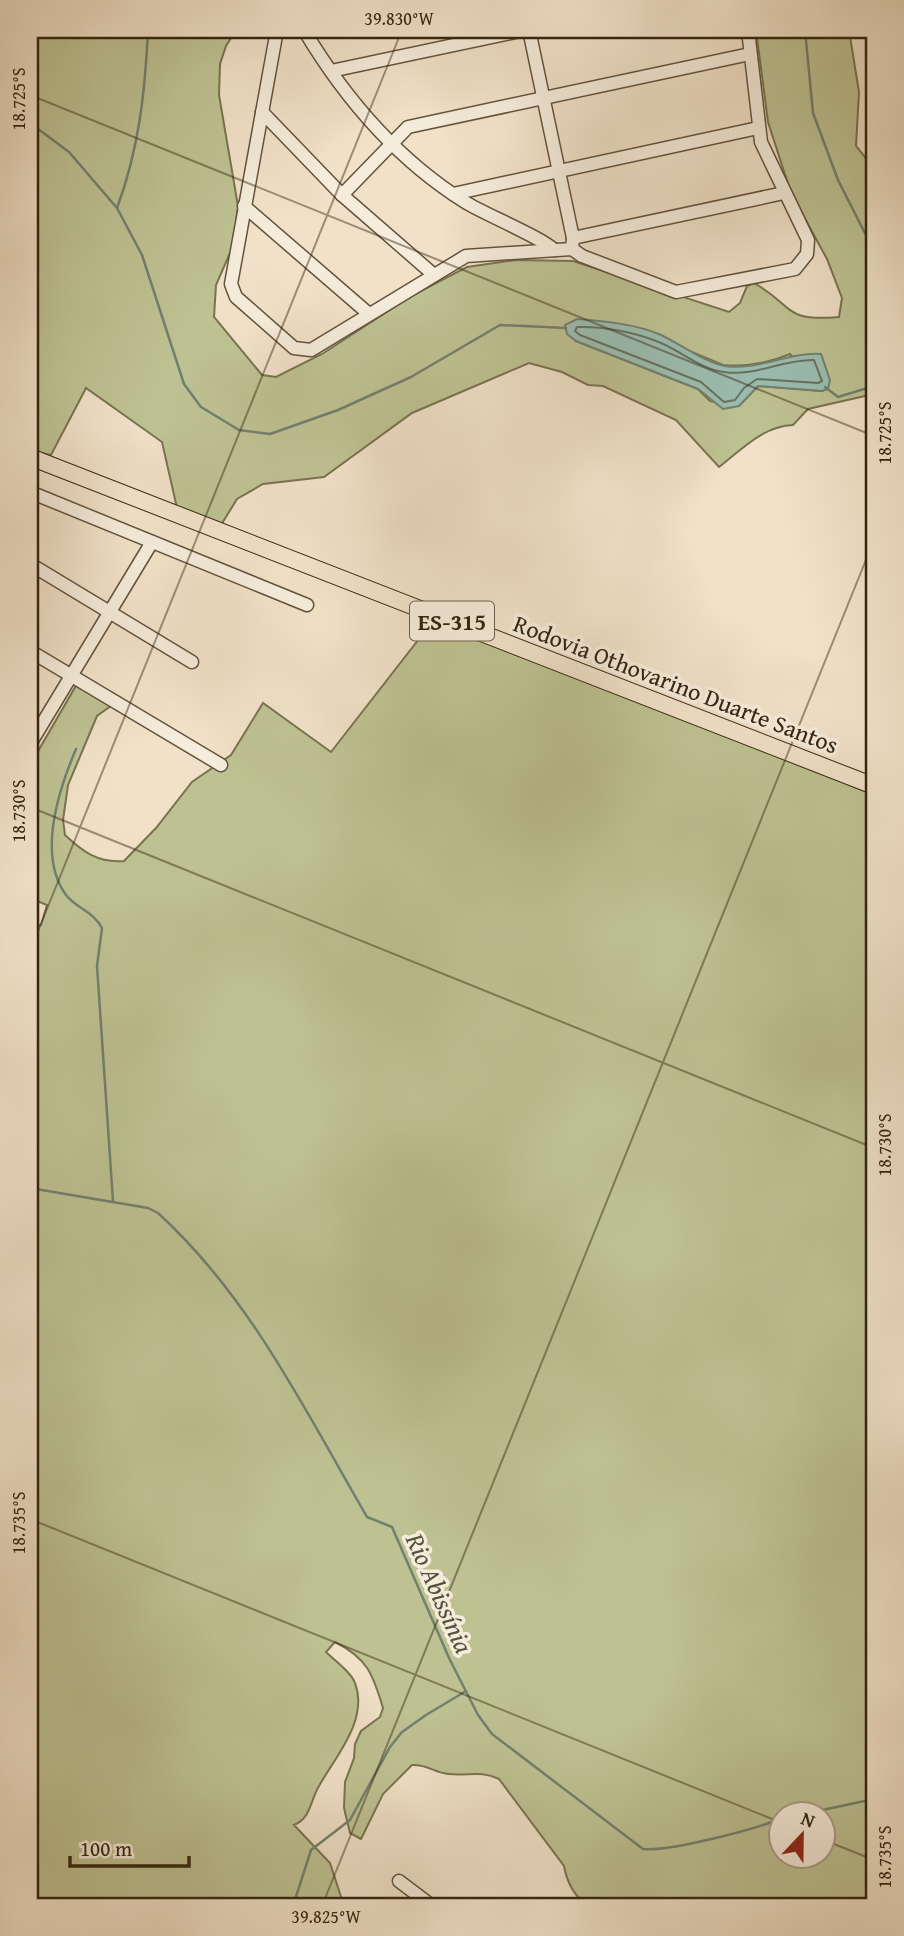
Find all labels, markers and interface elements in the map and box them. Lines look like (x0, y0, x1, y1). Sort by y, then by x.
text: 39.830°W (364, 5, 434, 32)
text: 18.725°S (5, 67, 32, 130)
text: 18.725°S (871, 401, 898, 464)
road number: ES-315 (410, 601, 494, 640)
street label: Rodovia Othovarino Duarte Santos (509, 606, 843, 762)
text: 18.730°S (5, 779, 32, 842)
text: 18.730°S (871, 1113, 898, 1176)
text: 18.735°S (5, 1491, 32, 1554)
water label: Rio Abissínia (396, 1526, 484, 1659)
north arrow (768, 1800, 838, 1870)
text: N (797, 1804, 820, 1835)
scale bar (70, 1824, 189, 1868)
text: 18.735°S (871, 1825, 898, 1888)
text: 100 m (80, 1833, 132, 1864)
text: 39.825°W (291, 1903, 361, 1930)

